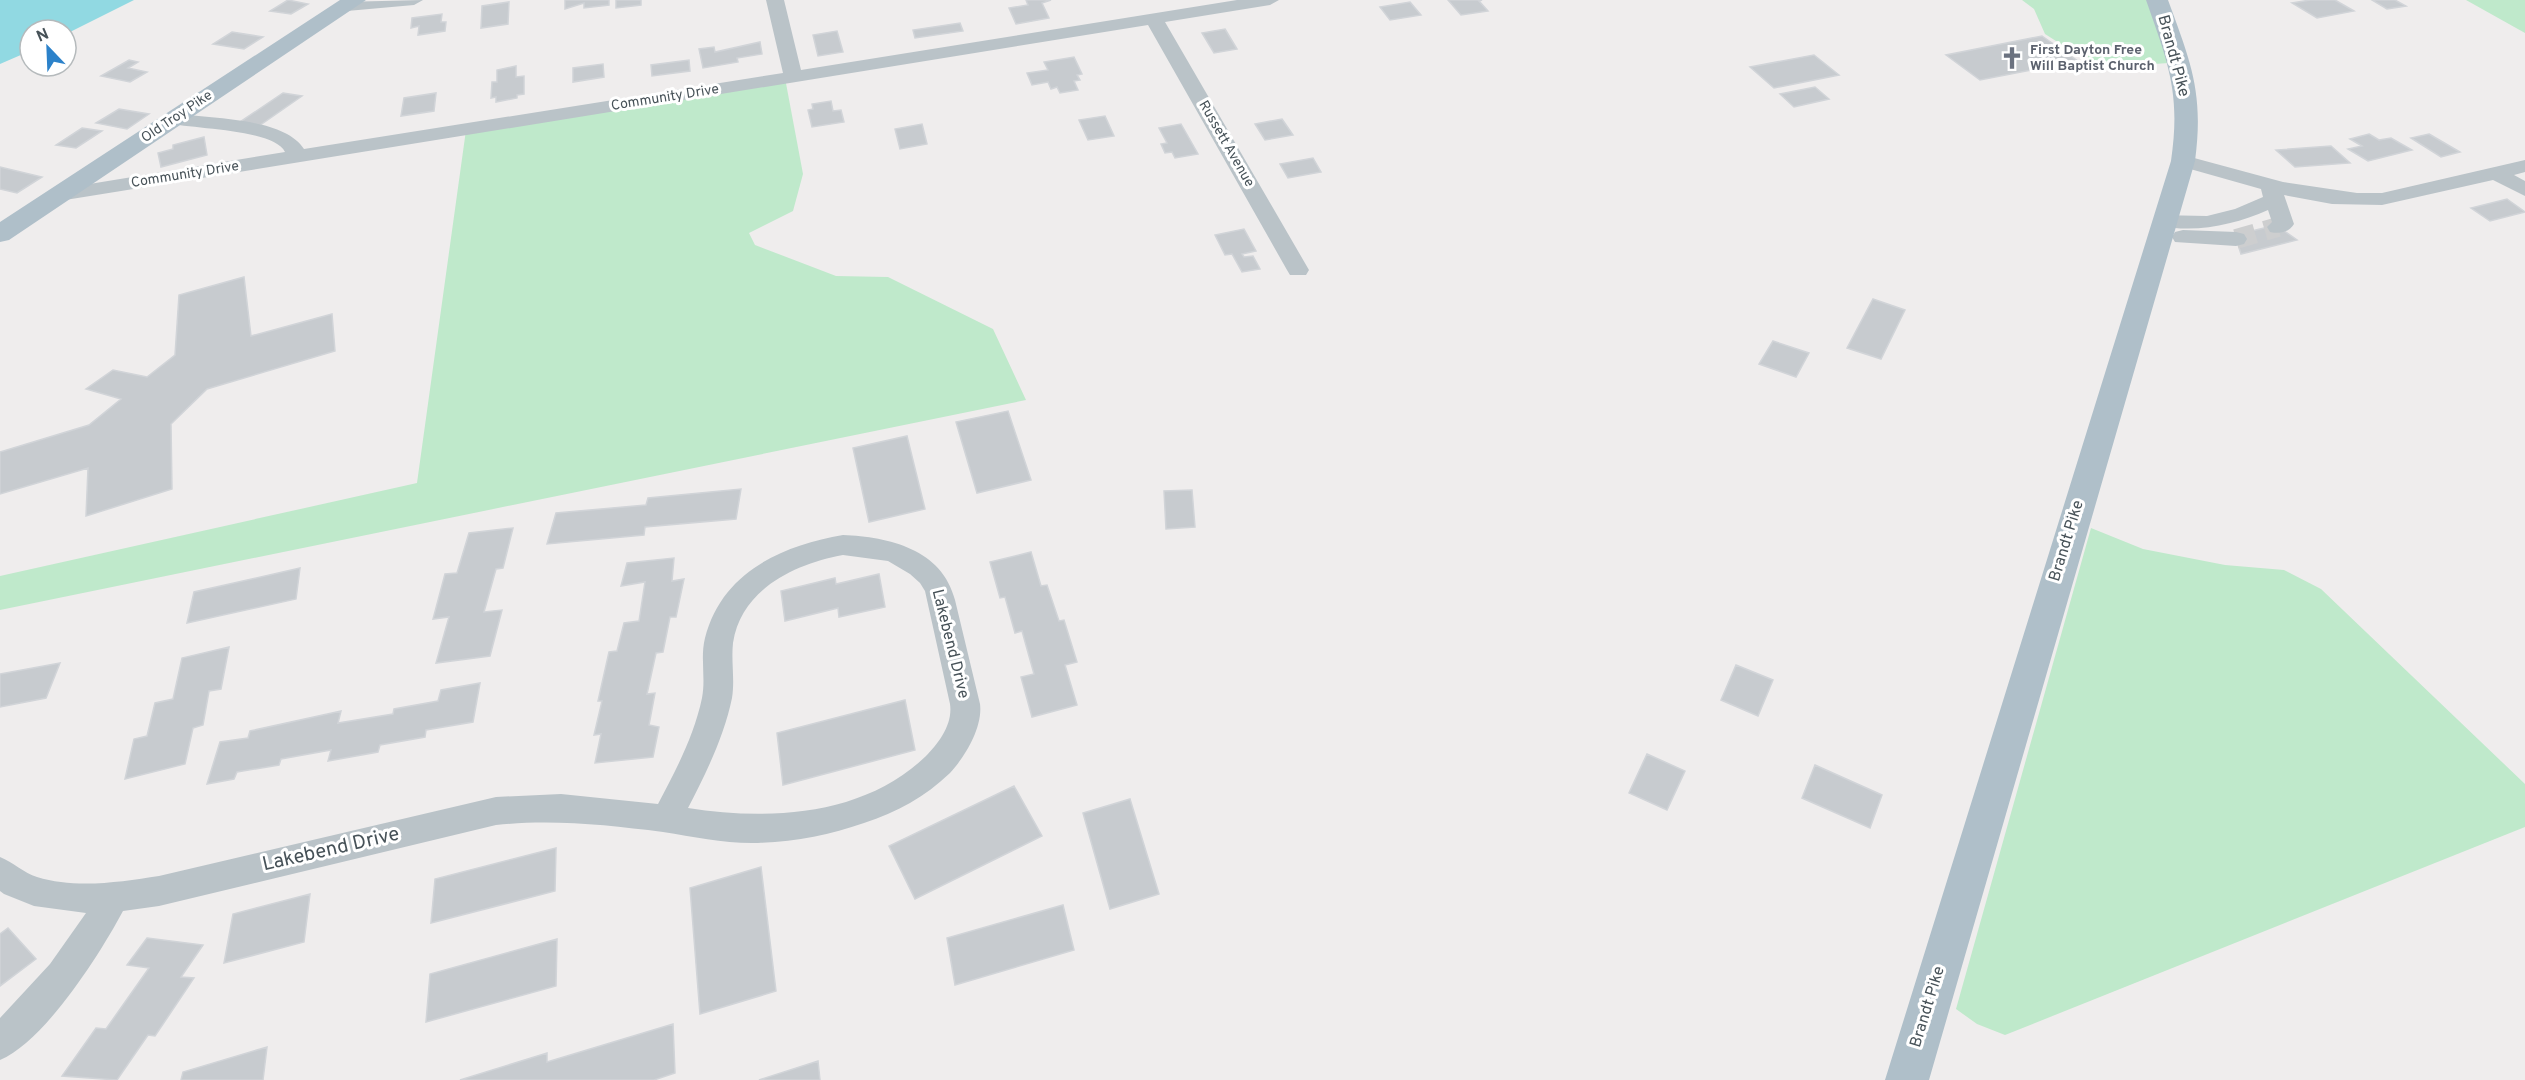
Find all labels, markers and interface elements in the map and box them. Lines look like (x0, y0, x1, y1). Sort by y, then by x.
street label: Brandt Pike (2152, 13, 2194, 99)
north arrow (18, 18, 78, 78)
text: N (34, 25, 52, 47)
place label: First Dayton Free Will Baptist Church (2030, 42, 2155, 75)
church icon: First Dayton Free Will Baptist Church (1999, 45, 2025, 71)
street label: Community Drive (610, 81, 720, 115)
street label: Old Troy Pike (138, 87, 216, 147)
street label: Russett Avenue (1194, 98, 1258, 190)
street label: Community Drive (130, 158, 240, 192)
street label: Brandt Pike (2045, 498, 2089, 584)
street label: Lakebend Drive (927, 587, 973, 701)
street label: Lakebend Drive (260, 822, 402, 878)
street label: Brandt Pike (1906, 964, 1950, 1050)

